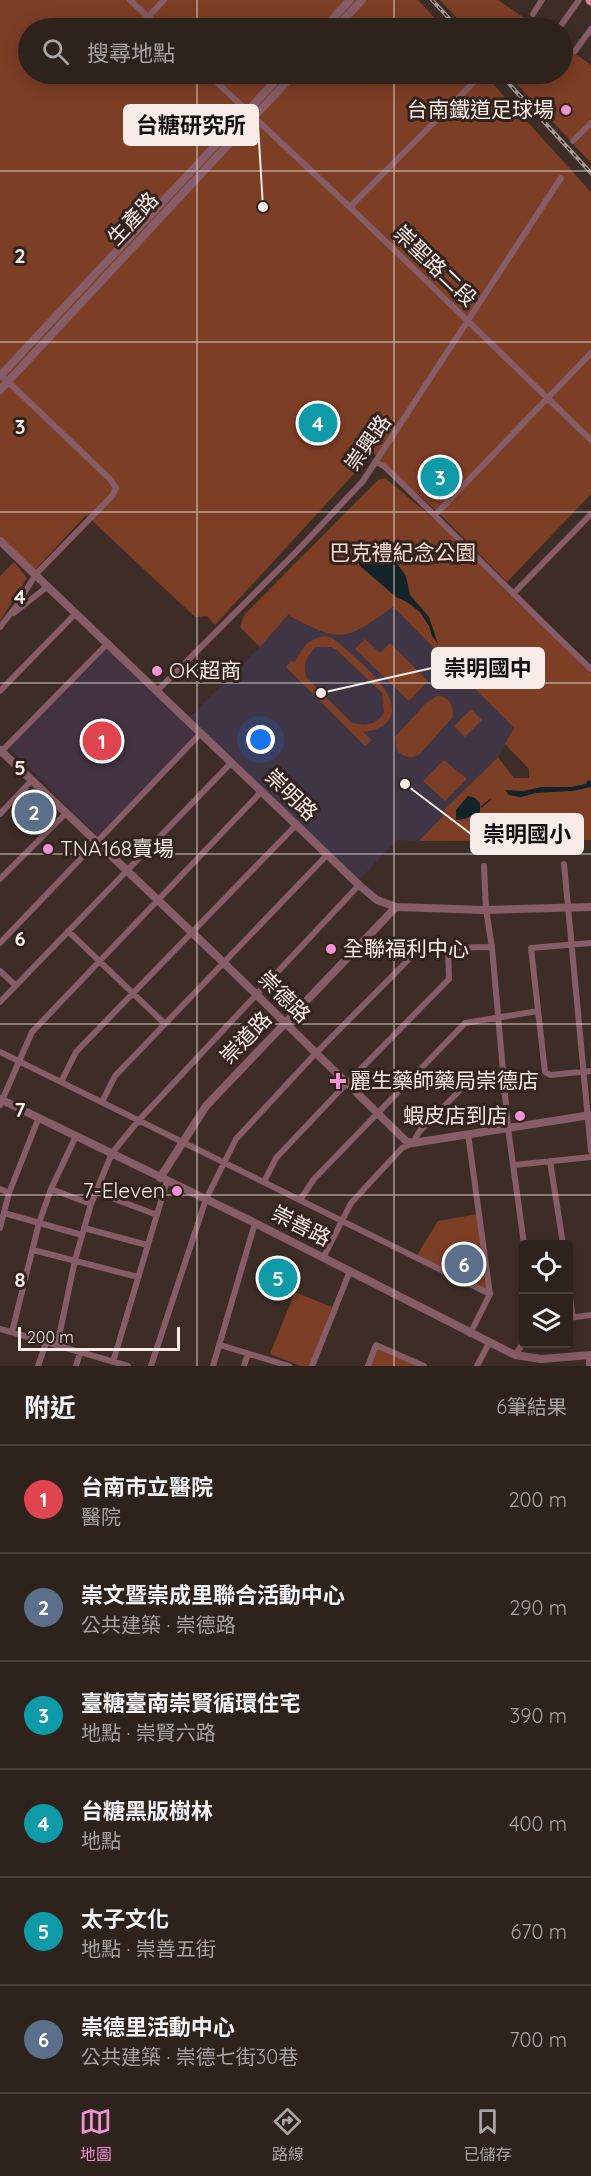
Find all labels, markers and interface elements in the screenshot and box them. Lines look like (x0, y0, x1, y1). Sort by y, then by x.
search box (18, 18, 573, 84)
icon: search (39, 35, 72, 68)
text: 搜尋地點 (87, 39, 175, 67)
place label: 台南鐵道足球場 (407, 96, 554, 122)
marker: 台南鐵道足球場 (559, 103, 573, 117)
callout: 台糖研究所 (124, 105, 258, 145)
text: 台糖研究所 (136, 111, 246, 139)
street label: 生產路 (101, 186, 163, 250)
street label: 崇聖路二段 (389, 219, 482, 311)
text: 2 (14, 243, 26, 268)
pin: 4 (298, 400, 338, 446)
street label: 崇興路 (338, 409, 396, 476)
text: 3 (15, 414, 25, 439)
pin: 3 (420, 454, 460, 500)
park label: 巴克禮紀念公園 (330, 539, 477, 565)
text: 4 (14, 584, 26, 609)
callout: 崇明國中 (432, 648, 544, 688)
text: 崇明國中 (444, 654, 532, 682)
place label: OK超商 (169, 657, 241, 683)
marker: OK超商 (150, 664, 164, 678)
pin: 1 (82, 718, 122, 764)
your location (246, 725, 275, 754)
text: 5 (14, 755, 26, 780)
street label: 崇明路 (260, 763, 323, 826)
pin: 2 (15, 790, 54, 834)
callout: 崇明國小 (471, 814, 583, 854)
text: 崇明國小 (483, 820, 571, 848)
place label: TNA168賣場 (60, 835, 174, 861)
marker: TNA168賣場 (41, 842, 55, 856)
text: 6 (14, 926, 26, 951)
place label: 全聯福利中心 (343, 935, 469, 961)
marker: 全聯福利中心 (324, 942, 338, 956)
street label: 崇德路 (253, 965, 316, 1028)
street label: 崇道路 (214, 1006, 277, 1069)
place label: 麗生藥師藥局崇德店 (350, 1067, 539, 1093)
marker: 麗生藥師藥局崇德店 (331, 1074, 345, 1088)
text: 7 (15, 1097, 26, 1122)
place label: 蝦皮店到店 (403, 1102, 508, 1128)
marker: 蝦皮店到店 (513, 1109, 527, 1123)
place label: 7-Eleven (83, 1177, 165, 1203)
marker: 7-Eleven (170, 1184, 184, 1198)
street label: 崇善路 (267, 1199, 335, 1251)
map controls (519, 1240, 573, 1348)
button: locate (519, 1240, 573, 1294)
pin: 6 (444, 1242, 484, 1286)
pin: 5 (258, 1256, 298, 1300)
text: 8 (15, 1267, 26, 1292)
button: layers (519, 1294, 573, 1348)
scale bar (18, 1324, 180, 1352)
text: 200 m (27, 1327, 74, 1347)
text: 附近 (24, 1391, 76, 1424)
text: 6筆結果 (496, 1394, 567, 1419)
text: 台南市立醫院 (81, 1473, 213, 1501)
text: 1 (40, 1487, 47, 1512)
text: 200 m (508, 1487, 567, 1512)
text: 醫院 (81, 1504, 121, 1529)
text: 崇文暨崇成里聯合活動中心 (81, 1581, 345, 1609)
text: 2 (38, 1595, 49, 1620)
text: 290 m (509, 1595, 567, 1620)
text: 公共建築 · 崇德路 (81, 1612, 236, 1637)
text: 臺糖臺南崇賢循環住宅 (81, 1689, 301, 1717)
text: 3 (38, 1703, 49, 1728)
text: 390 m (510, 1703, 567, 1728)
text: 地點 · 崇賢六路 (81, 1720, 216, 1745)
text: 台糖黑版樹林 (81, 1797, 213, 1825)
text: 4 (38, 1811, 49, 1836)
text: 400 m (509, 1811, 567, 1836)
text: 地點 (81, 1828, 121, 1853)
text: 太子文化 (81, 1905, 169, 1933)
text: 5 (38, 1919, 49, 1944)
text: 670 m (510, 1919, 567, 1944)
text: 地點 · 崇善五街 (81, 1936, 216, 1961)
text: 崇德里活動中心 (81, 2013, 235, 2041)
text: 6 (38, 2027, 49, 2052)
text: 700 m (509, 2027, 567, 2052)
text: 公共建築 · 崇德七街30巷 (81, 2044, 298, 2069)
tab: 地圖 (79, 2105, 112, 2165)
tab: 路線 (271, 2105, 304, 2165)
tab: 已儲存 (463, 2105, 511, 2165)

